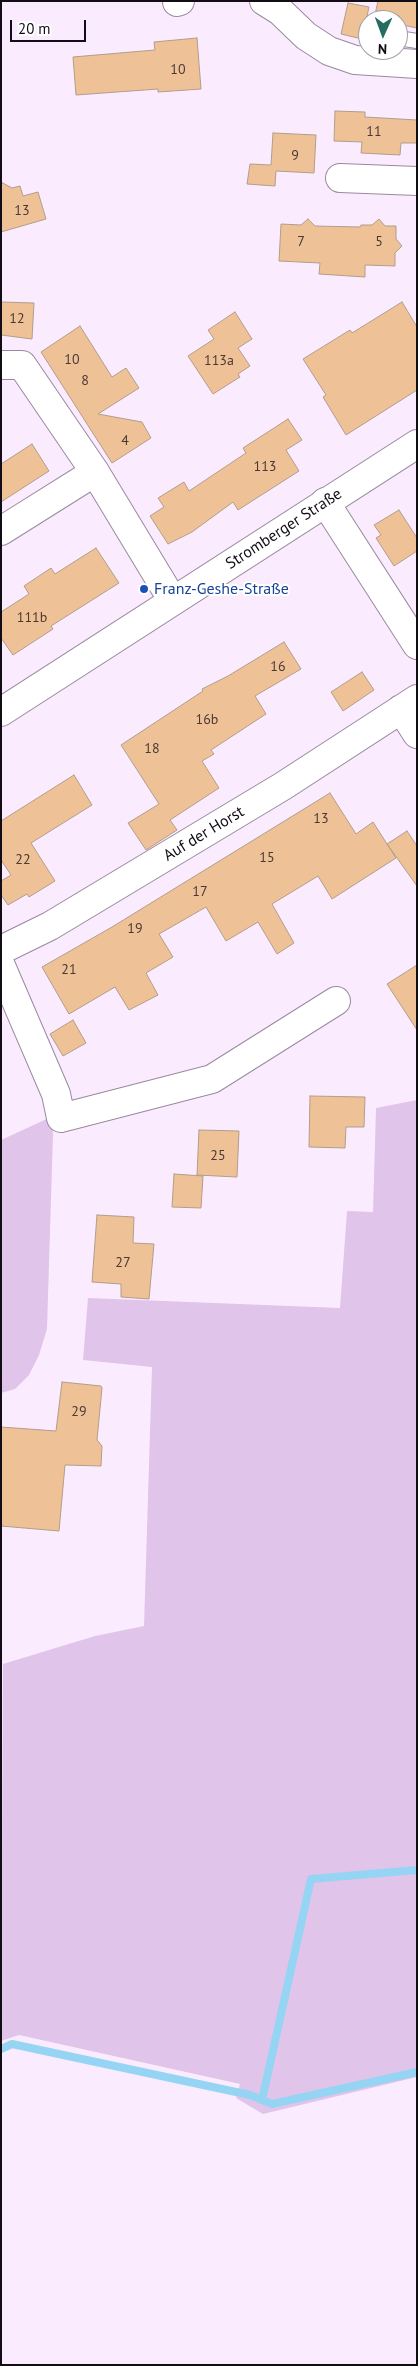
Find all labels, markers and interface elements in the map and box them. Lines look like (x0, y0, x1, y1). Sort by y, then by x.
scale bar (12, 10, 89, 42)
north arrow (358, 10, 408, 60)
text: 20 m (18, 19, 51, 38)
text: N (378, 40, 387, 58)
house number: 10 (170, 62, 186, 78)
house number: 11 (366, 124, 382, 140)
house number: 9 (291, 148, 299, 164)
house number: 13 (14, 203, 30, 219)
house number: 7 (297, 234, 305, 250)
house number: 5 (375, 234, 383, 250)
house number: 12 (9, 311, 25, 327)
house number: 10 (64, 352, 80, 368)
house number: 113a (204, 353, 234, 369)
house number: 8 (81, 373, 89, 389)
house number: 4 (121, 433, 129, 449)
house number: 113 (254, 459, 276, 475)
street label: Stromberger Straße (222, 484, 346, 574)
place label: Franz-Geshe-Straße (154, 579, 289, 599)
marker: Franz-Geshe-Straße (138, 583, 150, 595)
house number: 111b (17, 610, 47, 626)
house number: 16 (270, 659, 286, 675)
house number: 16b (196, 712, 218, 728)
house number: 18 (144, 741, 160, 757)
street label: Auf der Horst (160, 802, 248, 866)
house number: 13 (313, 811, 329, 827)
house number: 15 (259, 850, 275, 866)
house number: 22 (15, 852, 31, 868)
house number: 17 (192, 884, 208, 900)
house number: 19 (127, 921, 143, 937)
house number: 21 (61, 962, 77, 978)
house number: 25 (210, 1148, 226, 1164)
house number: 27 (115, 1255, 131, 1271)
house number: 29 (71, 1404, 87, 1420)

